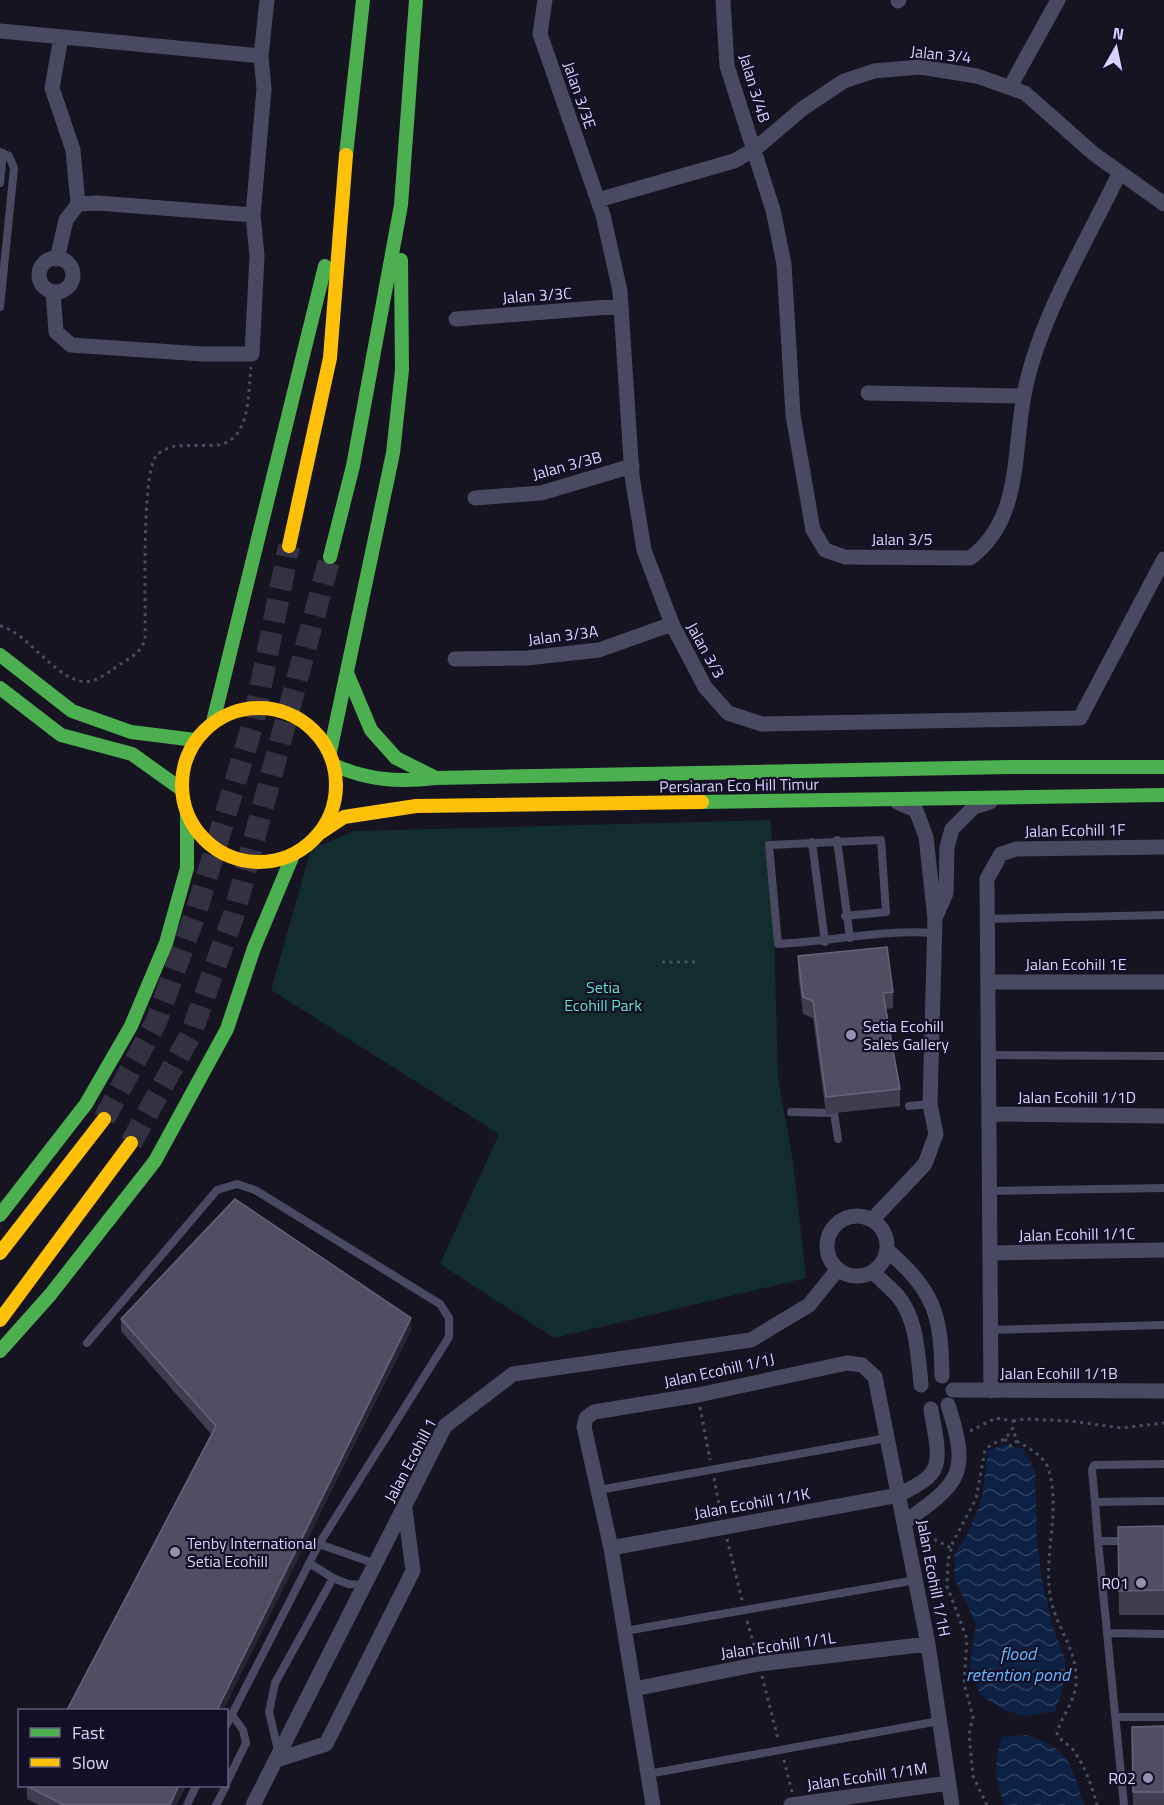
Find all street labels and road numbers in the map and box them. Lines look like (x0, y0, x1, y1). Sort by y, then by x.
street label: Jalan 3/4 (909, 39, 973, 69)
street label: Jalan 3/4B (733, 51, 777, 126)
street label: Jalan 3/3E (557, 58, 603, 132)
street label: Jalan 3/3C (501, 281, 573, 309)
street label: Jalan 3/3B (530, 444, 604, 486)
street label: Jalan 3/5 (872, 527, 933, 551)
street label: Jalan 3/3 (681, 618, 731, 682)
street label: Jalan 3/3A (527, 619, 600, 651)
street label: Persiaran Eco Hill Timur (659, 772, 820, 798)
street label: Jalan Ecohill 1F (1024, 817, 1126, 843)
street label: Jalan Ecohill 1E (1025, 952, 1127, 976)
street label: Jalan Ecohill 1/1D (1018, 1085, 1136, 1109)
street label: Jalan Ecohill 1/1C (1018, 1221, 1136, 1247)
street label: Jalan Ecohill 1/1J (661, 1347, 777, 1393)
street label: Jalan Ecohill 1/1B (1000, 1361, 1118, 1385)
street label: Jalan Ecohill 1 (378, 1414, 442, 1506)
street label: Jalan Ecohill 1/1K (692, 1481, 812, 1525)
street label: Jalan Ecohill 1/1H (911, 1517, 957, 1639)
street label: Jalan Ecohill 1/1L (719, 1625, 837, 1665)
street label: Jalan Ecohill 1/1M (805, 1756, 929, 1796)

